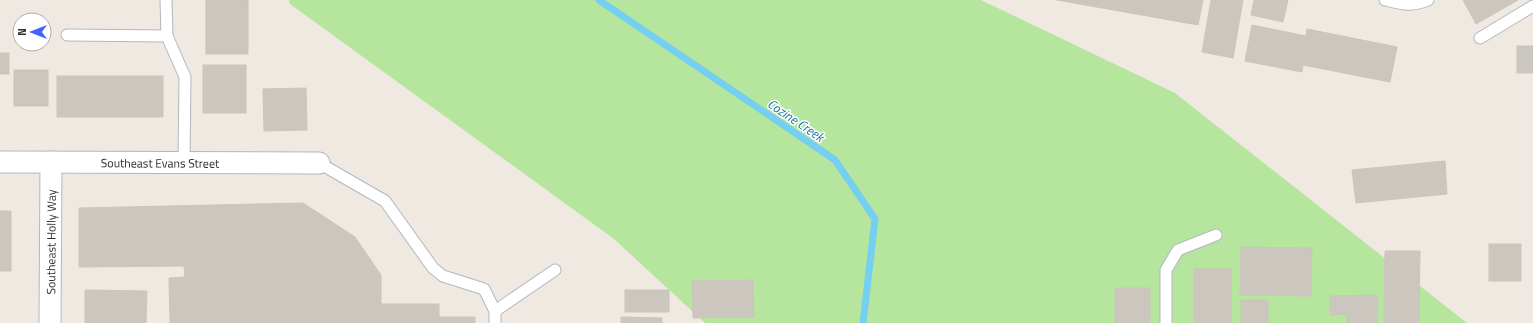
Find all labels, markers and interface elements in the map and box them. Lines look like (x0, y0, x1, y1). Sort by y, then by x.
north arrow (12, 12, 52, 52)
text: N (14, 28, 30, 36)
water label: Cozine Creek (764, 94, 830, 148)
street label: Southeast Evans Street (101, 153, 220, 172)
street label: Southeast Holly Way (41, 189, 60, 295)

